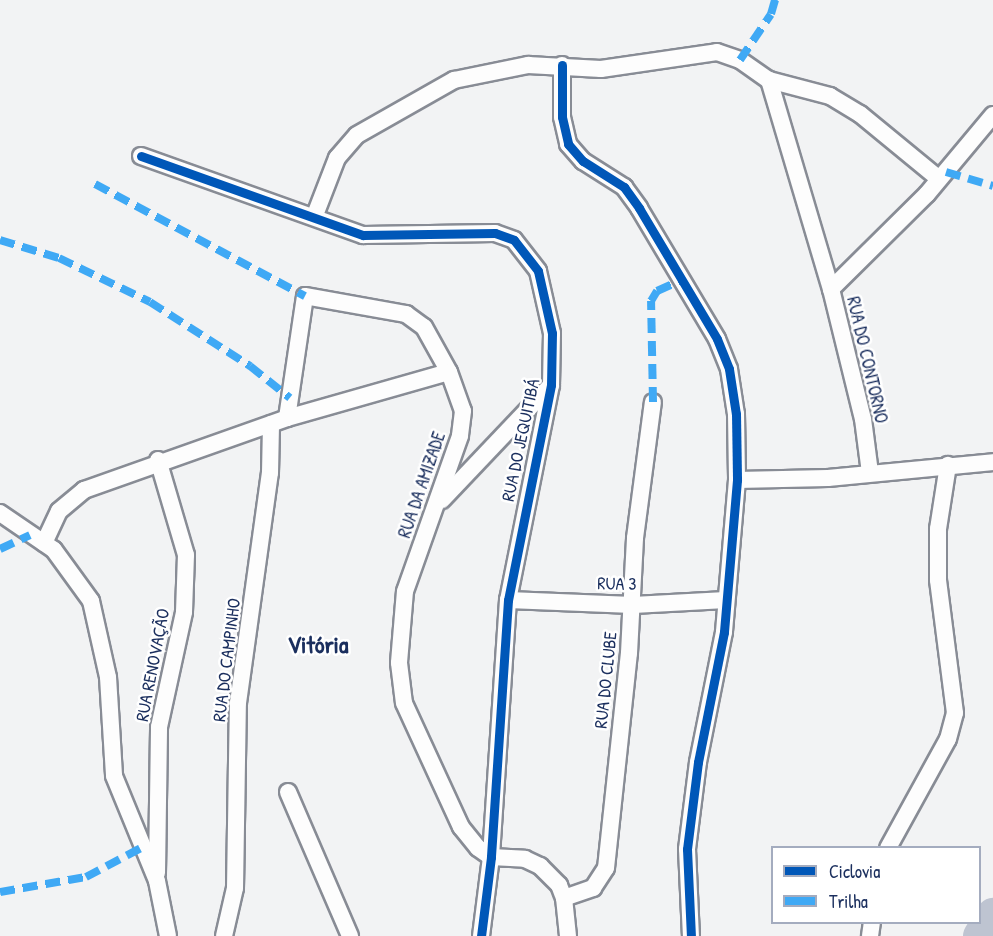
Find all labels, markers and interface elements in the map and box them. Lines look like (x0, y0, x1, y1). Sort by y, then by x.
street label: RUA DO CONTORNO (842, 295, 892, 425)
street label: RUA DO JEQUITIBÁ (497, 377, 545, 503)
street label: RUA DA AMIZADE (394, 429, 450, 541)
street label: RUA 3 (597, 573, 637, 595)
street label: RUA DO CAMPINHO (209, 597, 245, 723)
street label: RUA RENOVAÇÃO (131, 607, 175, 723)
district label: Vitória (288, 631, 348, 659)
street label: RUA DO CLUBE (590, 631, 622, 729)
legend (771, 846, 981, 924)
text: Ciclovia (829, 859, 880, 884)
text: Trilha (829, 889, 868, 914)

